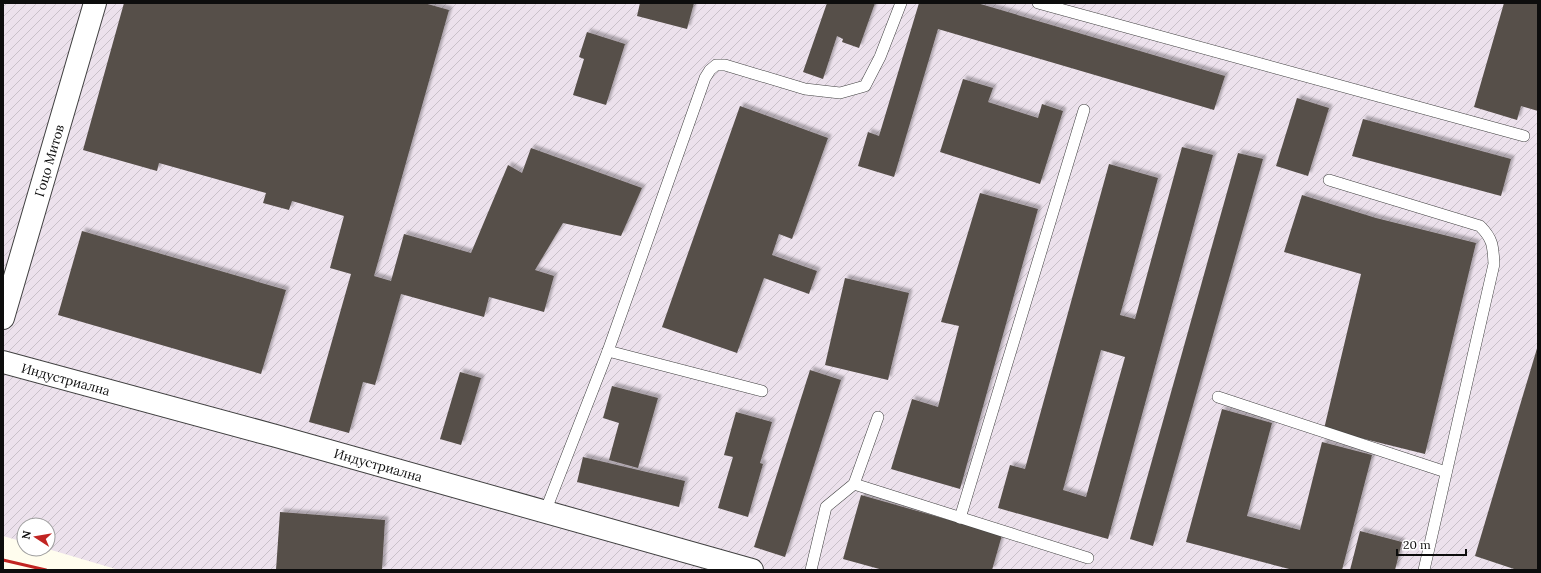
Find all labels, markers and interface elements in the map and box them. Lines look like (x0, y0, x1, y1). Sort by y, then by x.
street label: Гоцо Митов (31, 122, 68, 199)
street label: Индустриална (19, 359, 112, 400)
street label: Индустриална (332, 445, 425, 486)
north arrow (16, 517, 56, 557)
text: N (18, 529, 34, 541)
scale bar (1397, 531, 1466, 557)
text: 20 m (1403, 537, 1431, 552)

